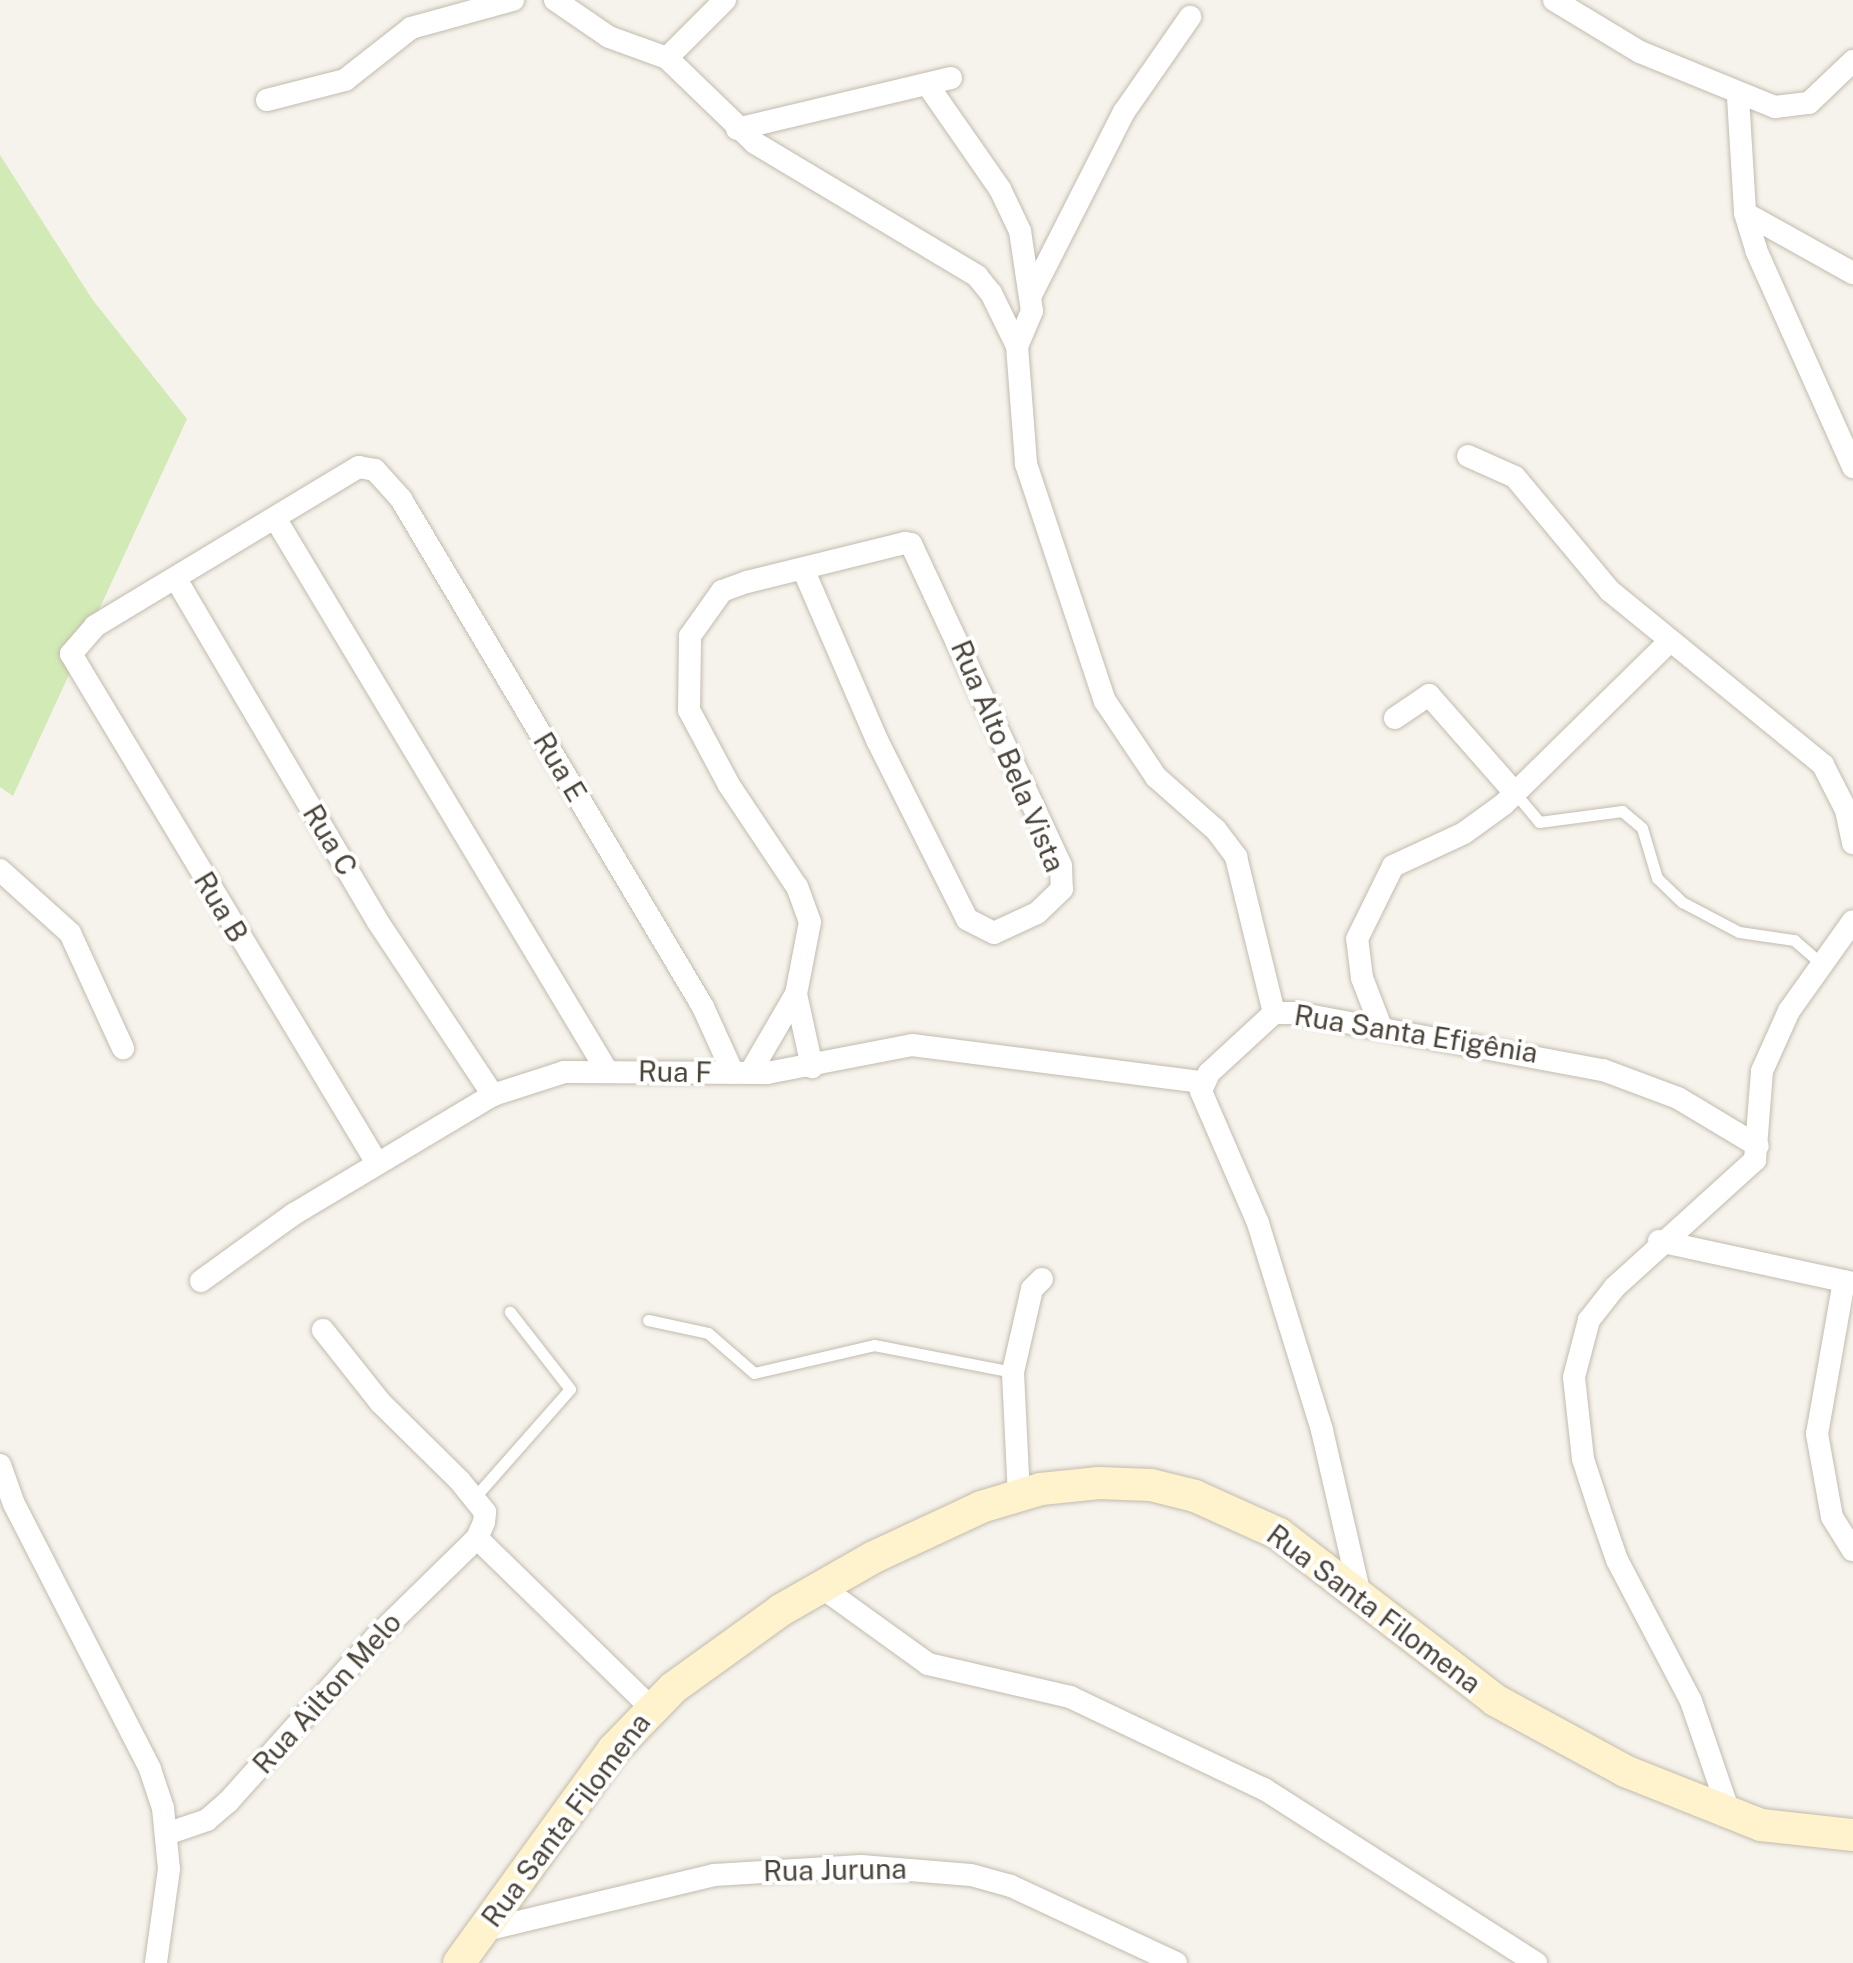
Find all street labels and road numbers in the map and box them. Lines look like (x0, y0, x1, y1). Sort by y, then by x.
street label: Rua Alto Bela Vista (944, 635, 1072, 877)
street label: Rua E (526, 726, 594, 808)
street label: Rua C (296, 799, 364, 881)
street label: Rua B (187, 866, 255, 948)
street label: Rua Santa Efigênia (1292, 998, 1540, 1070)
street label: Rua F (638, 1055, 712, 1089)
street label: Rua Santa Filomena (1260, 1518, 1488, 1700)
street label: Rua Ailton Melo (246, 1606, 408, 1780)
street label: Rua Santa Filomena (475, 1706, 657, 1934)
street label: Rua Juruna (763, 1852, 907, 1888)

